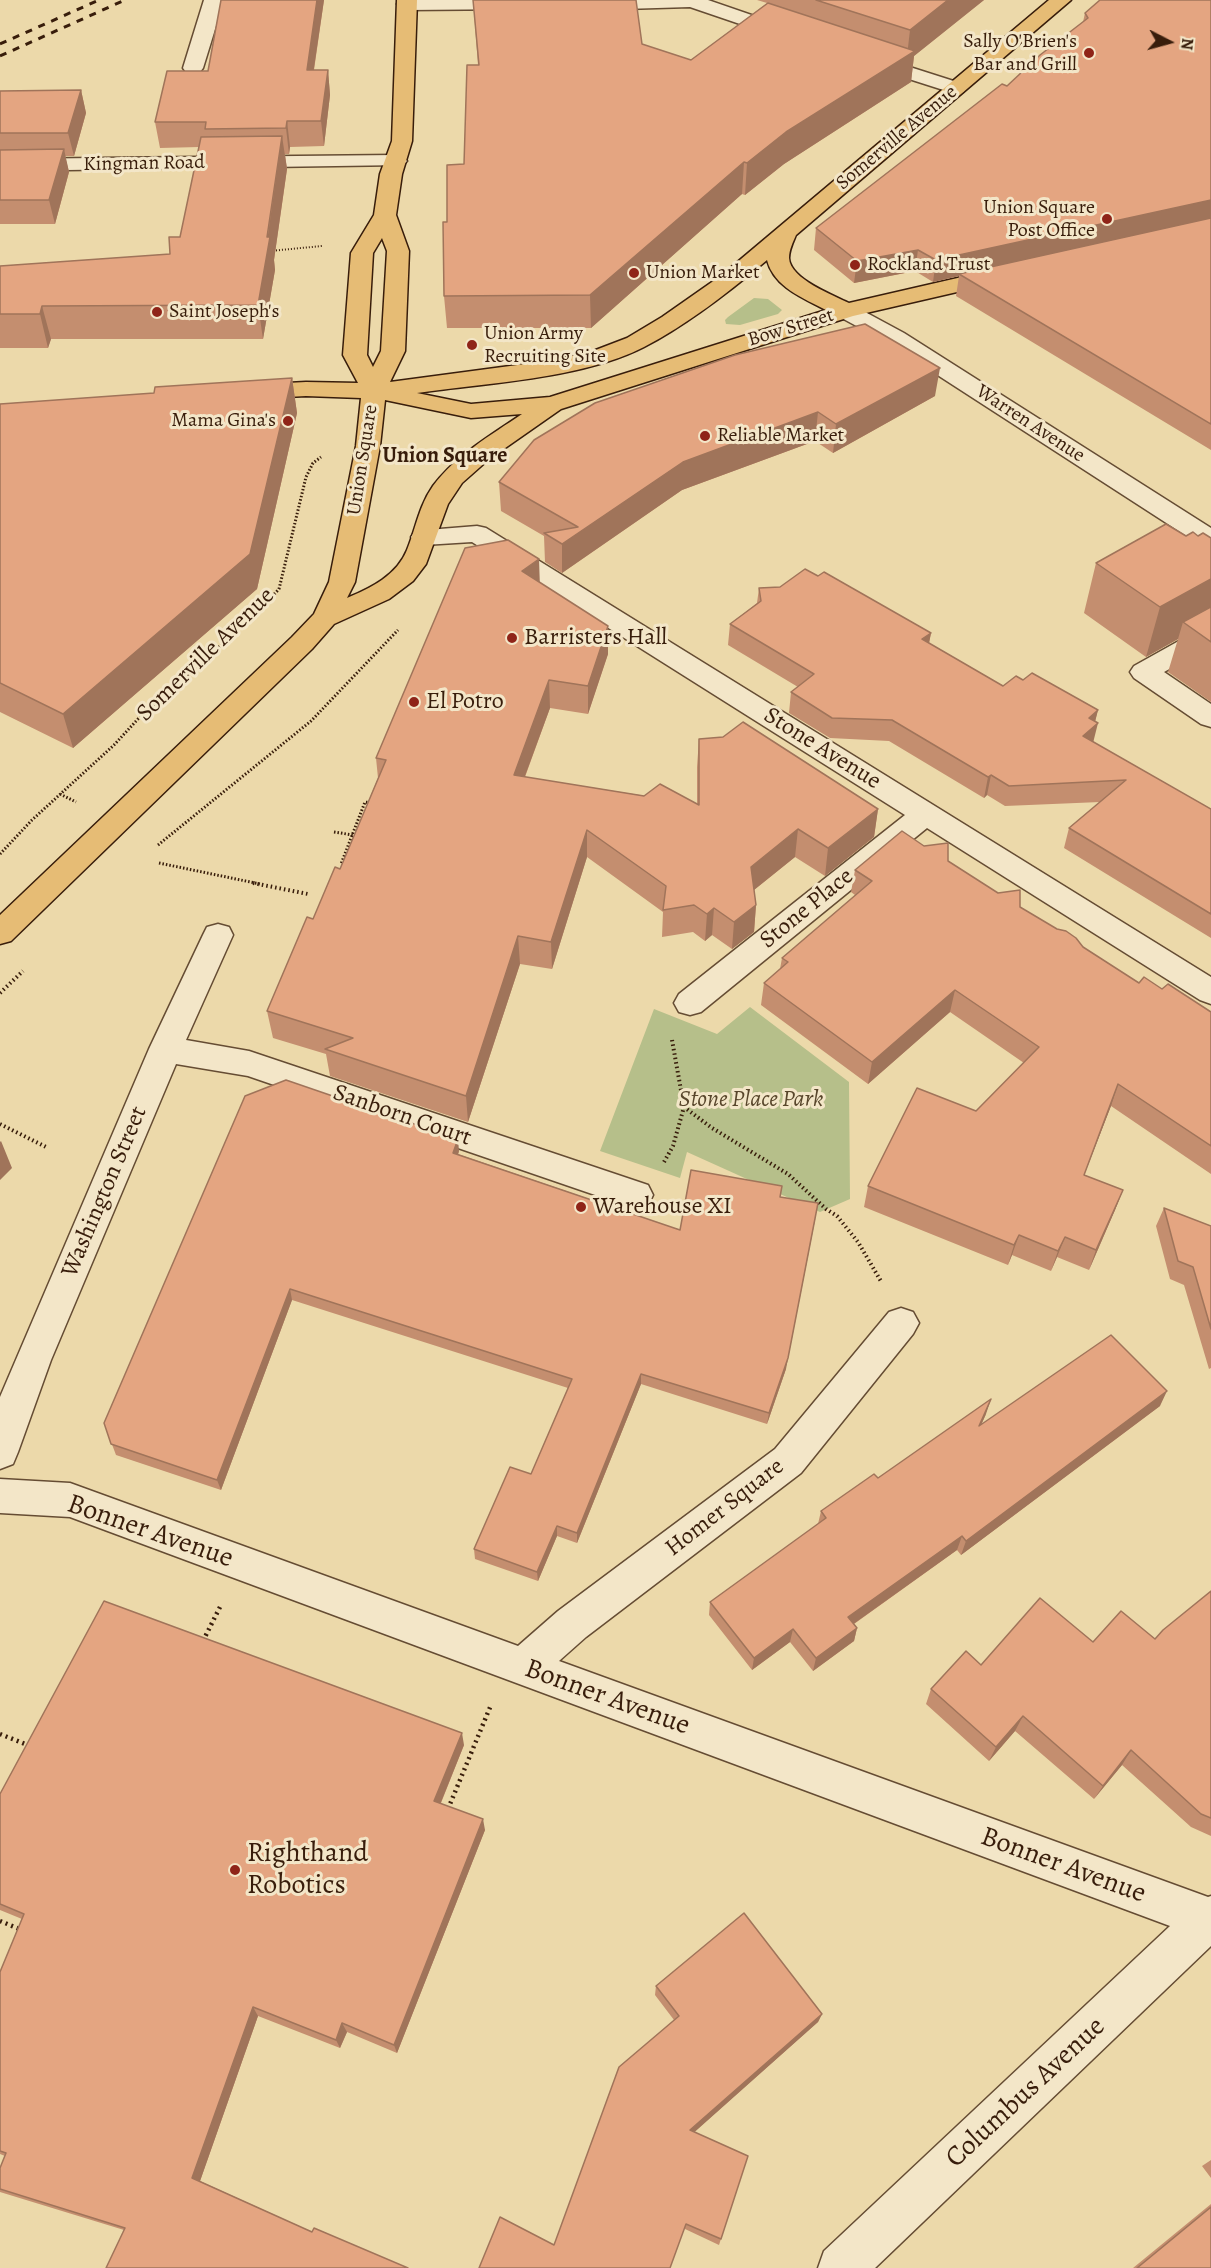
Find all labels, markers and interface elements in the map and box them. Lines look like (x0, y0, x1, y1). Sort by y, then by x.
north arrow (1139, 12, 1199, 72)
place label: Sally O'Brien's Bar and Grill (963, 30, 1077, 77)
text: N (1175, 37, 1198, 51)
marker: Sally O'Brien's Bar and Grill (1082, 46, 1096, 60)
street label: Somerville Avenue (832, 80, 962, 196)
street label: Kingman Road (83, 151, 205, 177)
place label: Union Square Post Office (983, 196, 1095, 243)
marker: Union Square Post Office (1100, 212, 1114, 226)
place label: Rockland Trust (867, 253, 990, 277)
marker: Rockland Trust (848, 258, 862, 272)
place label: Union Market (646, 261, 760, 285)
marker: Union Market (627, 266, 641, 280)
place label: Saint Joseph's (169, 300, 280, 324)
street label: Bow Street (745, 304, 837, 352)
marker: Saint Joseph's (150, 305, 164, 319)
place label: Union Army Recruiting Site (484, 322, 606, 369)
marker: Union Army Recruiting Site (465, 338, 479, 352)
street label: Warren Avenue (971, 380, 1089, 468)
street label: Union Square (342, 403, 384, 517)
place label: Mama Gina's (171, 409, 276, 433)
marker: Mama Gina's (281, 414, 295, 428)
place label: Reliable Market (717, 424, 844, 448)
marker: Reliable Market (698, 429, 712, 443)
district label: Union Square (383, 444, 507, 470)
street label: Somerville Avenue (131, 582, 281, 728)
place label: Barristers Hall (524, 624, 667, 652)
marker: Barristers Hall (505, 631, 519, 645)
place label: El Potro (426, 688, 504, 716)
marker: El Potro (407, 695, 421, 709)
street label: Stone Avenue (758, 702, 886, 796)
street label: Stone Place (754, 863, 860, 955)
street label: Sanborn Court (329, 1079, 475, 1153)
park label: Stone Place Park (678, 1086, 824, 1114)
street label: Washington Street (56, 1102, 154, 1282)
place label: Warehouse XI (593, 1193, 732, 1221)
marker: Warehouse XI (574, 1200, 588, 1214)
street label: Homer Square (660, 1453, 790, 1563)
street label: Bonner Avenue (63, 1488, 237, 1576)
street label: Bonner Avenue (520, 1653, 694, 1743)
street label: Bonner Avenue (976, 1821, 1150, 1911)
place label: Righthand Robotics (247, 1837, 368, 1903)
marker: Righthand Robotics (228, 1863, 242, 1877)
street label: Columbus Avenue (939, 2011, 1113, 2175)

